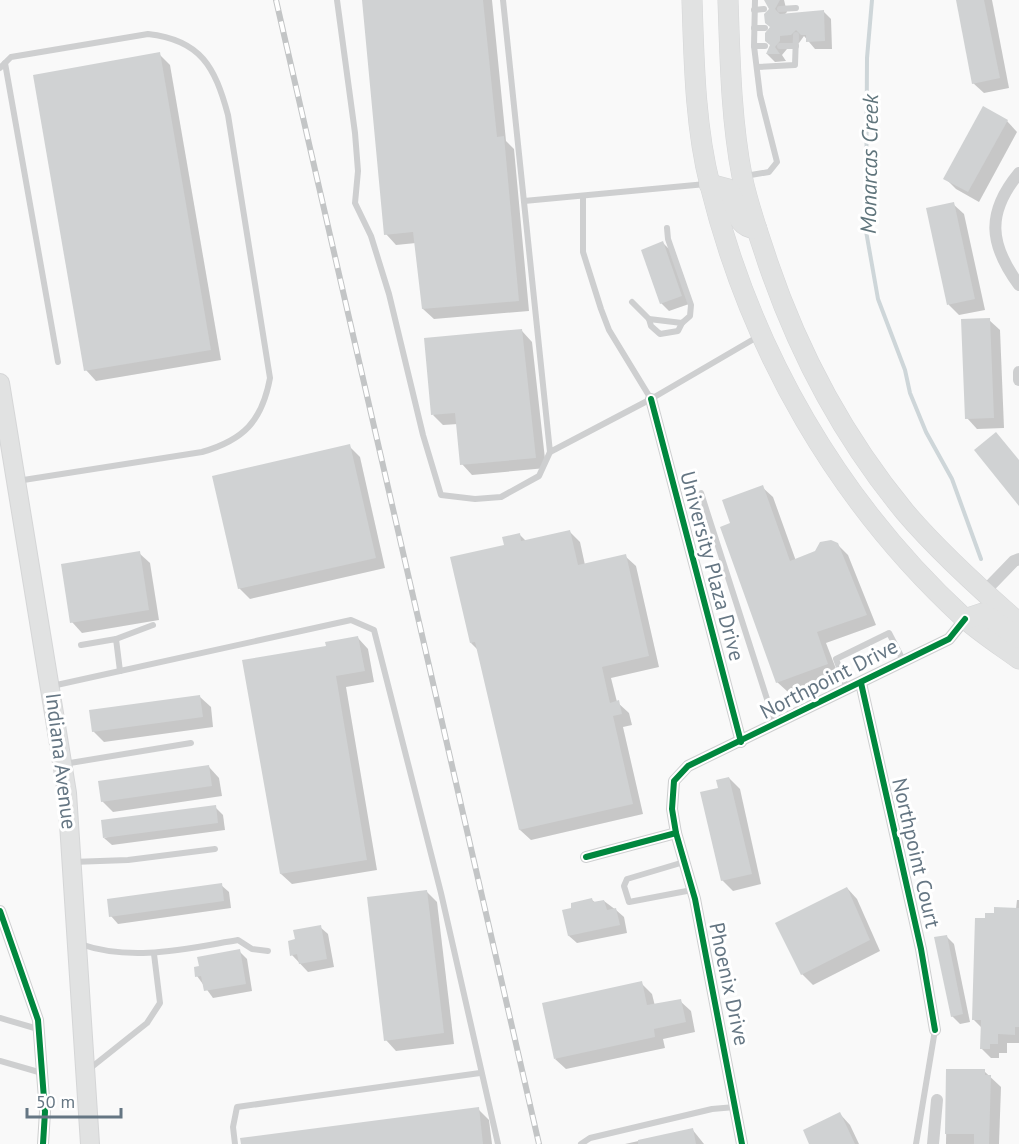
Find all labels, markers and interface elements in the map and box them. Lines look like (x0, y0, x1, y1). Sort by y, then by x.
water label: Monarcas Creek (854, 93, 884, 234)
street label: University Plaza Drive (674, 468, 751, 664)
street label: Northpoint Drive (755, 632, 902, 725)
street label: Indiana Avenue (40, 691, 83, 831)
street label: Northpoint Court (886, 775, 947, 930)
street label: Phoenix Drive (703, 920, 756, 1048)
scale bar (27, 1081, 122, 1119)
text: 50 m (36, 1090, 75, 1113)

